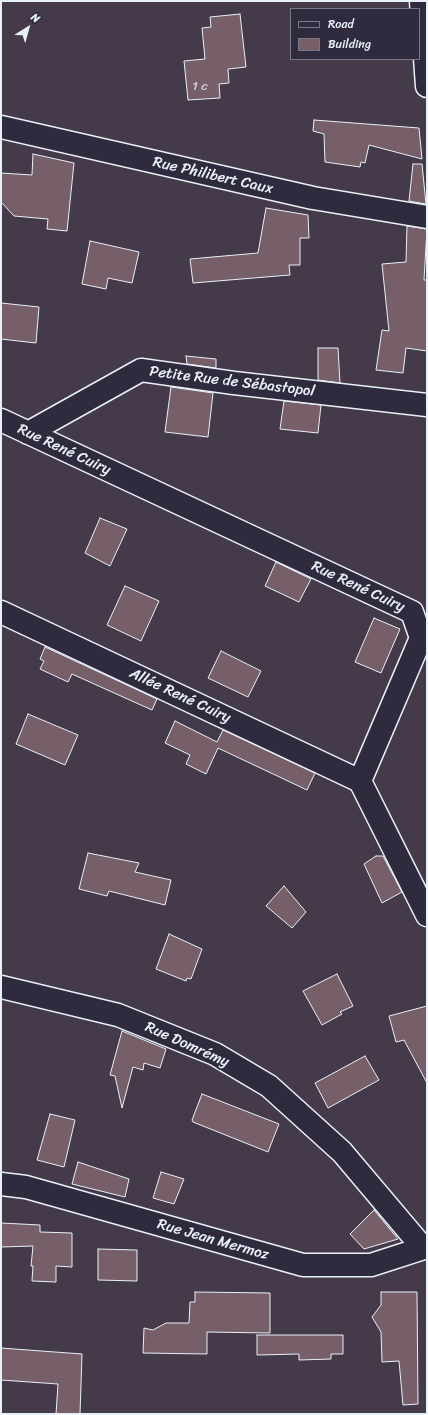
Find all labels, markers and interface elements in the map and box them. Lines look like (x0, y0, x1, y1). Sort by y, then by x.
north arrow (8, 8, 48, 48)
text: N (27, 8, 44, 28)
legend (290, 8, 420, 60)
text: Road (328, 13, 354, 35)
text: Building (328, 33, 371, 55)
house number: 1 c (192, 79, 208, 95)
street label: Rue Philibert Caux (151, 153, 275, 199)
street label: Petite Rue de Sébastopol (148, 363, 316, 401)
street label: Rue René Cuiry (15, 421, 113, 479)
street label: Rue René Cuiry (309, 558, 407, 616)
street label: Allée René Cuiry (126, 665, 234, 727)
street label: Rue Domrémy (142, 1018, 232, 1072)
street label: Rue Jean Mermoz (155, 1215, 271, 1265)

